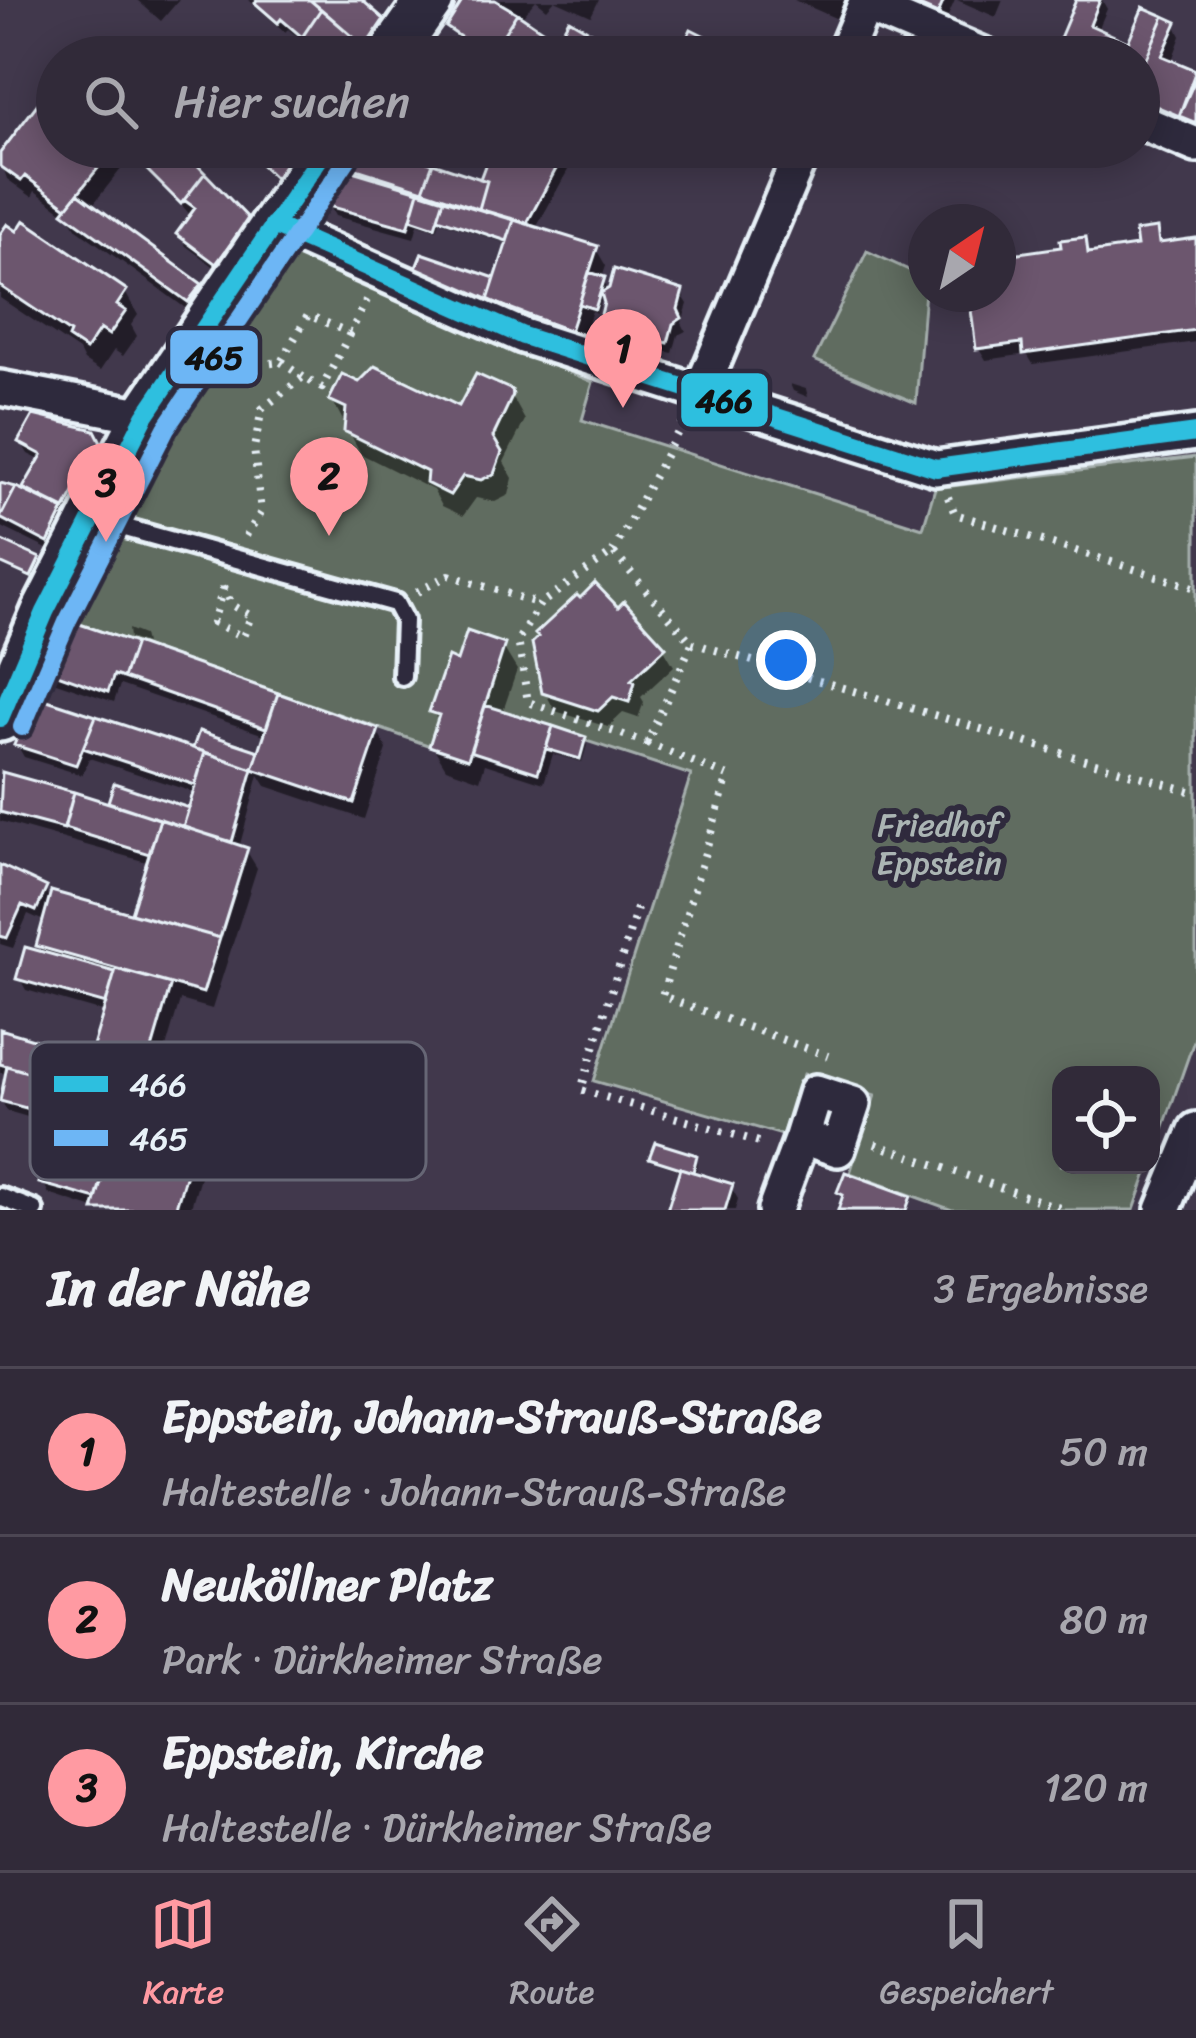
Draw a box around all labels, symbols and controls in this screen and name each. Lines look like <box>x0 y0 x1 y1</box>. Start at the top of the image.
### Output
search box <box>36 36 1160 168</box>
text: Hier suchen <box>174 62 410 142</box>
icon: search <box>78 69 144 135</box>
north arrow <box>908 204 1016 312</box>
pin: 1 <box>584 309 662 408</box>
line badge: 465 <box>168 328 260 386</box>
text: 465 <box>184 329 244 387</box>
line badge: 466 <box>679 371 770 429</box>
text: 466 <box>695 372 753 430</box>
pin: 2 <box>290 437 368 536</box>
pin: 3 <box>67 443 145 542</box>
your location <box>756 630 816 690</box>
park label: Friedhof Eppstein <box>877 796 1005 892</box>
legend <box>30 1042 426 1180</box>
text: 466 <box>129 1056 187 1114</box>
map controls <box>1052 1066 1160 1174</box>
button: locate <box>1052 1066 1160 1174</box>
text: 465 <box>129 1110 189 1168</box>
text: In der Nähe <box>48 1243 310 1333</box>
text: 3 Ergebnisse <box>934 1254 1148 1323</box>
text: Eppstein, Johann-Strauß-Straße <box>162 1377 822 1457</box>
text: 1 <box>79 1417 95 1486</box>
text: 50 m <box>1059 1417 1148 1486</box>
text: Haltestelle · Johann-Strauß-Straße <box>162 1457 786 1526</box>
text: Neuköllner Platz <box>162 1545 493 1625</box>
text: 2 <box>76 1585 98 1654</box>
text: 80 m <box>1060 1585 1148 1654</box>
text: Park · Dürkheimer Straße <box>162 1625 602 1694</box>
text: Eppstein, Kirche <box>162 1713 484 1793</box>
text: 3 <box>76 1753 98 1822</box>
text: 120 m <box>1044 1753 1148 1822</box>
text: Haltestelle · Dürkheimer Straße <box>162 1793 712 1862</box>
tab: Karte <box>143 1891 224 2021</box>
tab: Route <box>509 1891 594 2021</box>
tab: Gespeichert <box>880 1891 1053 2021</box>

